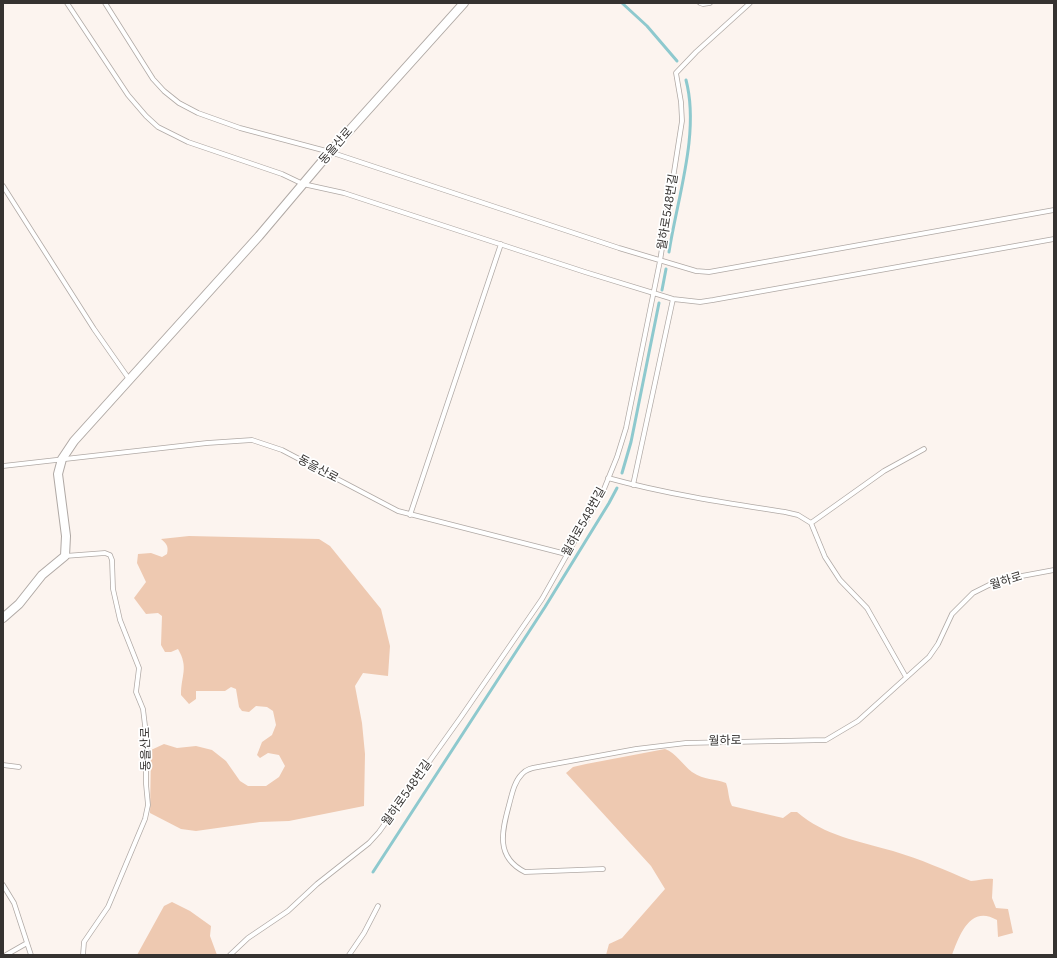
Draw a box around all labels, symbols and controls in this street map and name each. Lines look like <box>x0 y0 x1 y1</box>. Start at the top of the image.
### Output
street label: 동을산로 <box>316 125 356 167</box>
street label: 월하로548번길 <box>655 173 681 251</box>
street label: 동을산로 <box>295 452 341 486</box>
street label: 월하로548번길 <box>559 485 609 559</box>
street label: 월하로 <box>988 569 1024 593</box>
street label: 동을산로 <box>138 727 154 771</box>
street label: 월하로 <box>708 734 742 748</box>
street label: 월하로548번길 <box>379 757 435 829</box>

